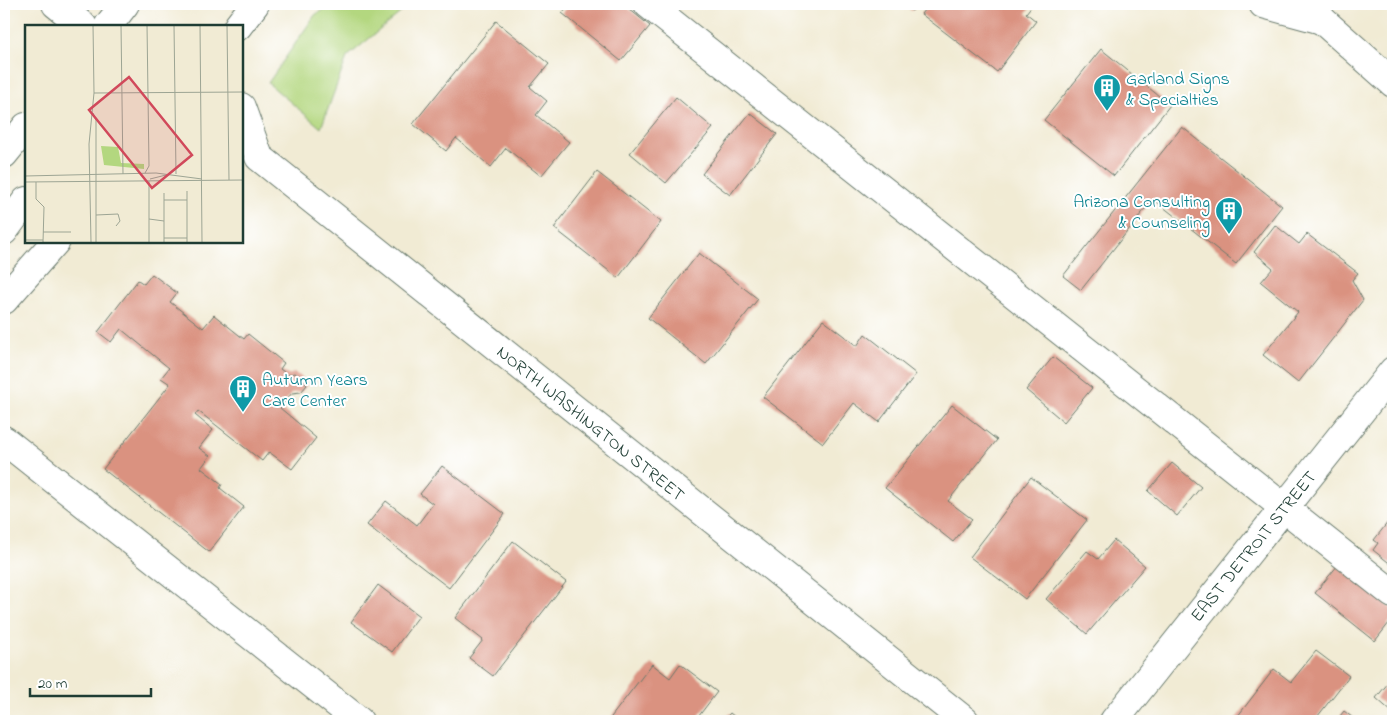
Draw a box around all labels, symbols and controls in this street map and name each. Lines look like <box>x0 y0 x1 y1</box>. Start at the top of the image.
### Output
inset map <box>25 25 242 242</box>
place label: Garland Signs & Specialties <box>1126 67 1230 114</box>
building icon: Garland Signs & Specialties <box>1092 73 1122 112</box>
place label: Arizona Consulting & Counseling <box>1073 190 1210 238</box>
building icon: Arizona Consulting & Counseling <box>1214 196 1244 235</box>
street label: NORTH WASHINGTON STREET <box>490 340 689 509</box>
place label: Autumn Years Care Center <box>262 368 368 415</box>
building icon: Autumn Years Care Center <box>228 374 258 413</box>
street label: EAST DETROIT STREET <box>1185 466 1324 628</box>
scale bar <box>30 665 151 697</box>
text: 20 m <box>38 673 68 695</box>

